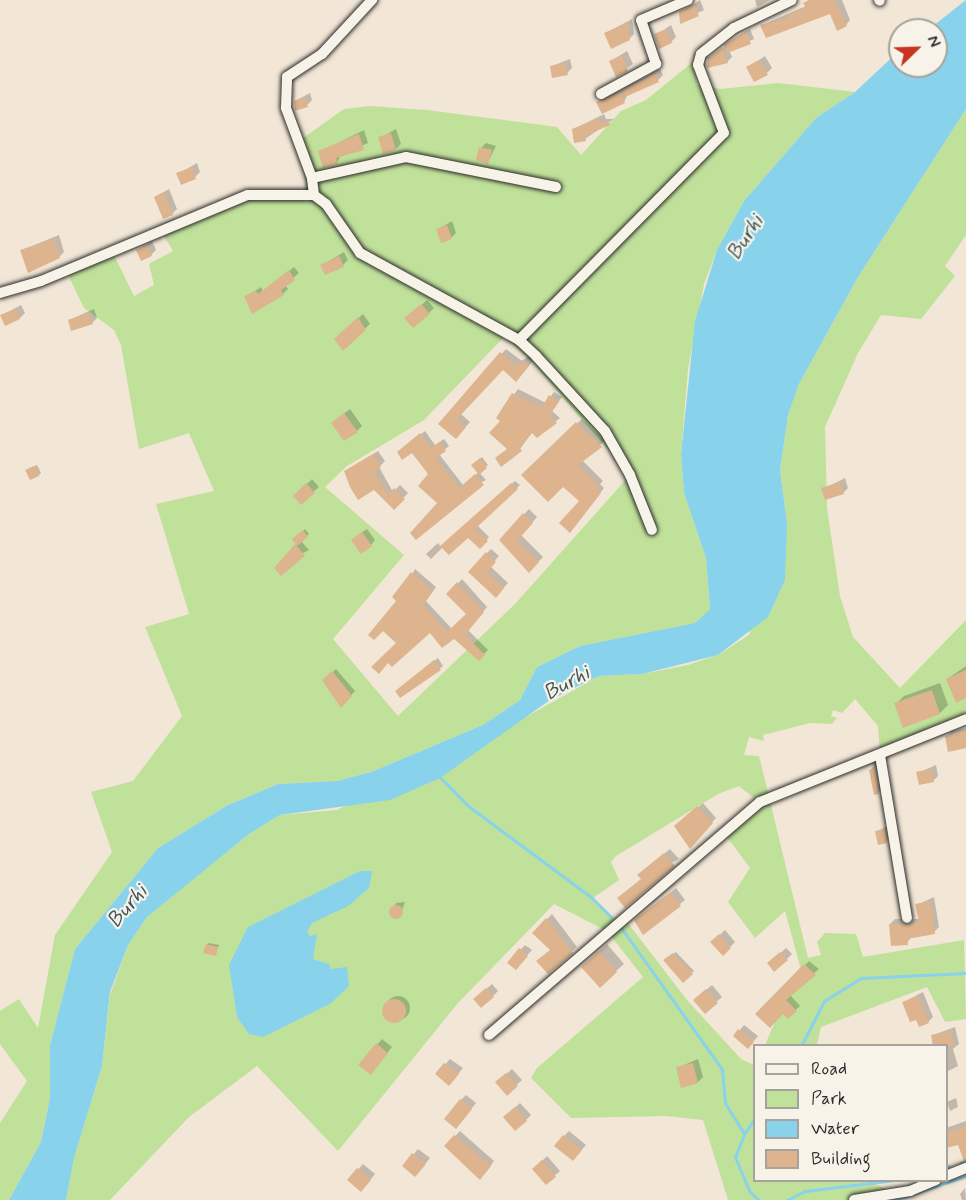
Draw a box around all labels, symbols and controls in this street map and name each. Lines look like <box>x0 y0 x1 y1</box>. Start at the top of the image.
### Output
north arrow <box>888 18 948 78</box>
text: N <box>921 33 945 51</box>
water label: Burhi <box>722 210 770 266</box>
water label: Burhi <box>539 661 595 707</box>
water label: Burhi <box>102 880 154 934</box>
legend <box>753 1044 948 1182</box>
text: Road <box>811 1057 847 1081</box>
text: Park <box>811 1087 847 1111</box>
text: Water <box>811 1117 859 1141</box>
text: Building <box>811 1147 871 1171</box>

